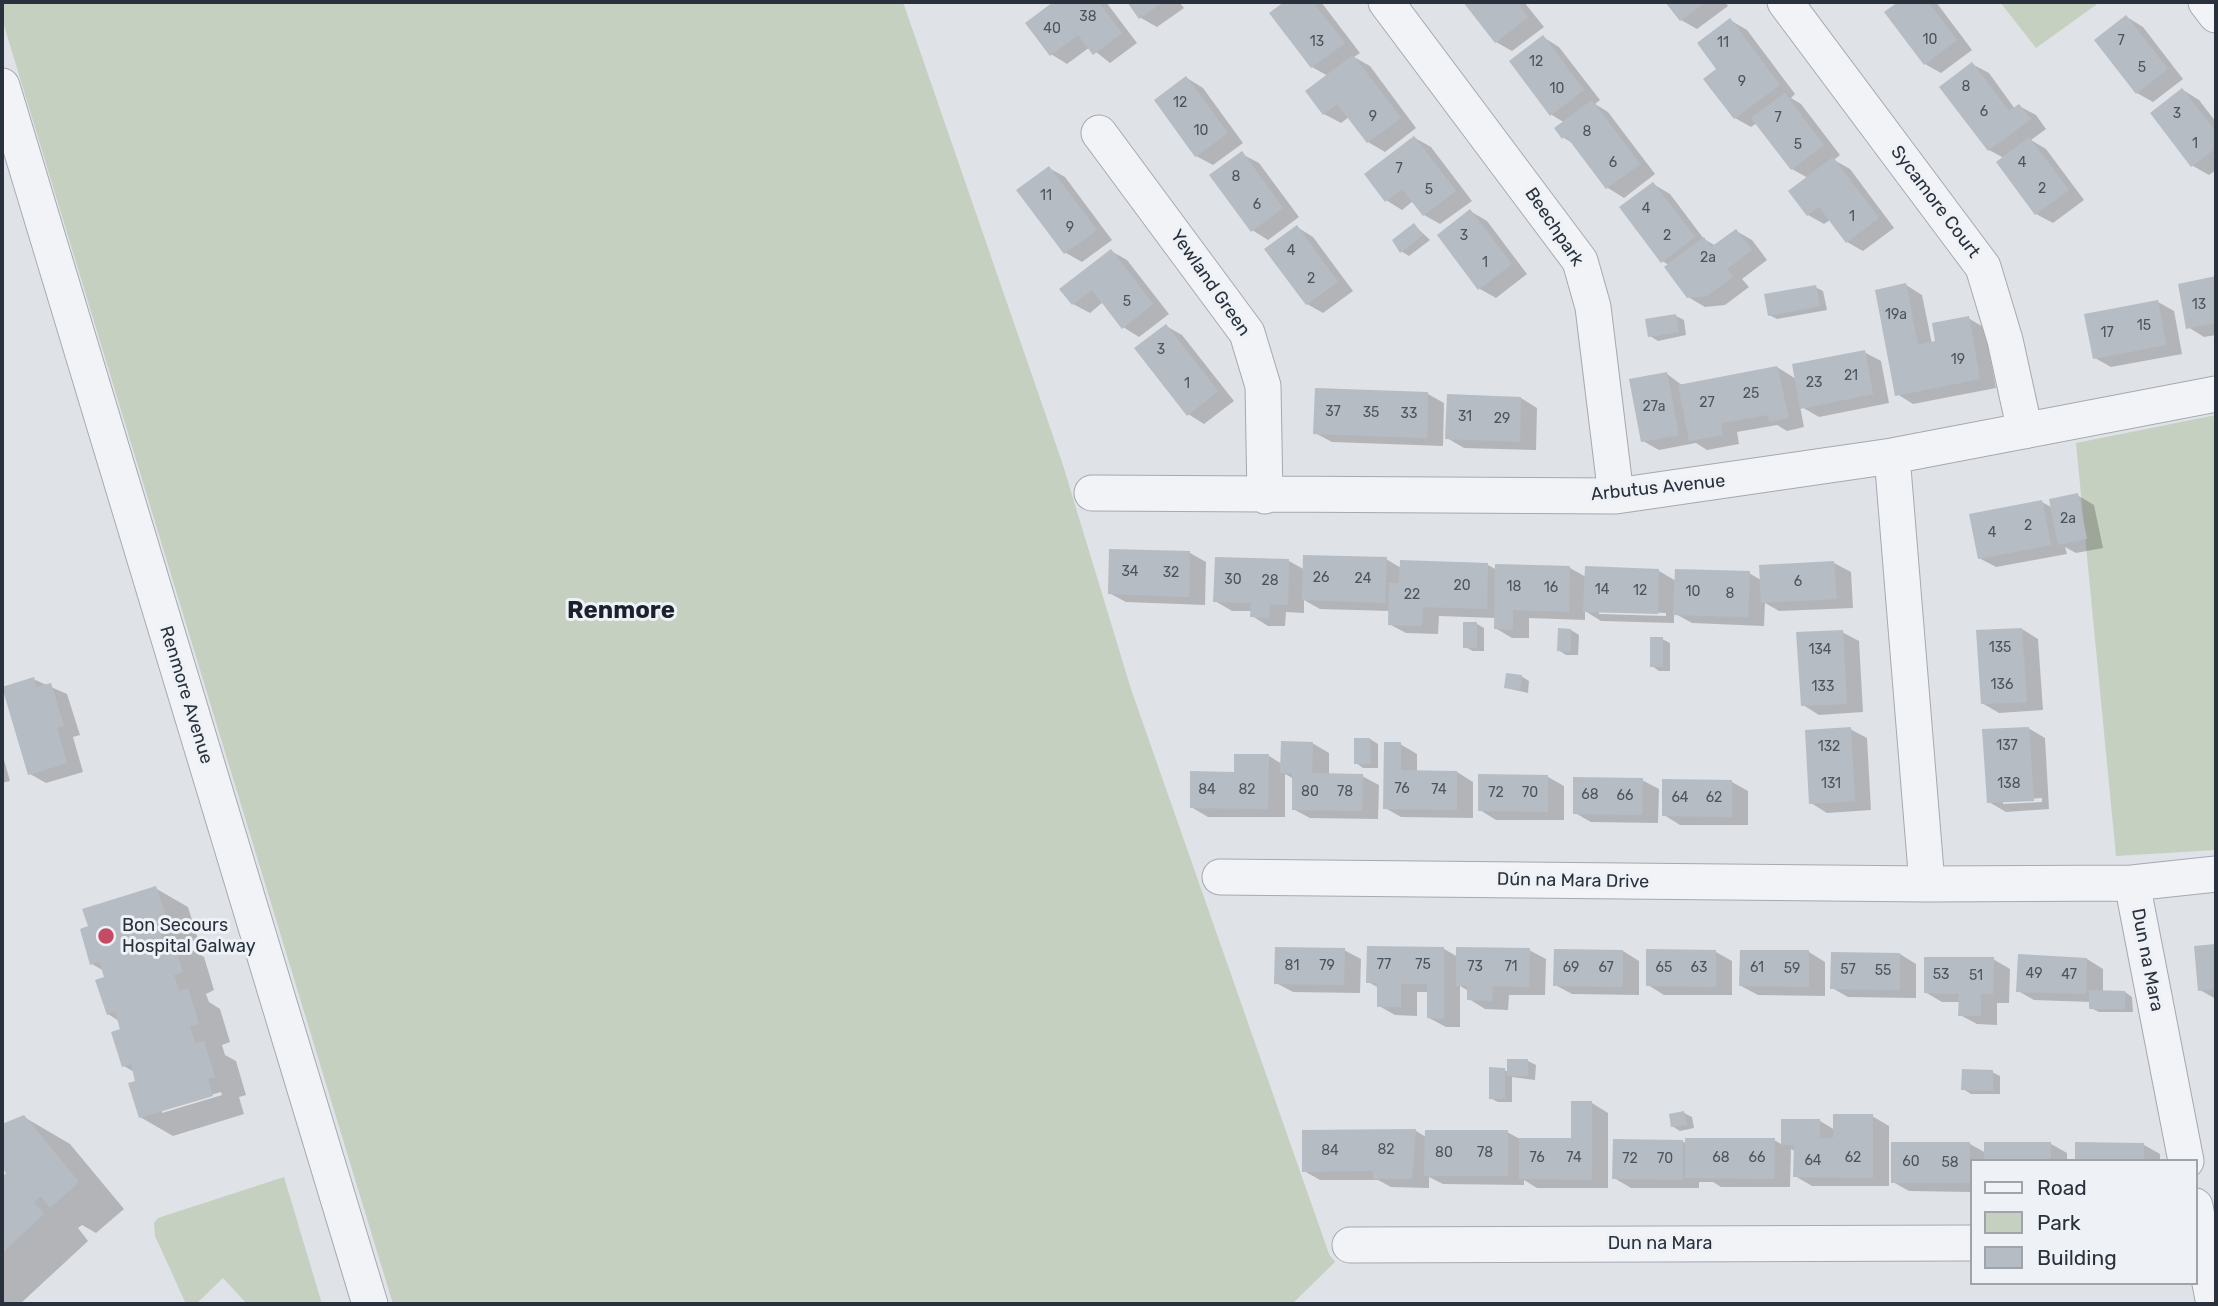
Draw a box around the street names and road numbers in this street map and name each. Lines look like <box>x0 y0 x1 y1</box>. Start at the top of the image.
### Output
street label: Sycamore Court <box>1886 142 1984 262</box>
street label: Beechpark <box>1520 184 1588 270</box>
street label: Yewland Green <box>1165 226 1255 340</box>
street label: Arbutus Avenue <box>1590 470 1726 506</box>
street label: Renmore Avenue <box>155 623 217 767</box>
street label: Dún na Mara Drive <box>1497 869 1649 893</box>
street label: Dun na Mara <box>2126 907 2168 1013</box>
street label: Dun na Mara <box>1608 1233 1712 1255</box>

